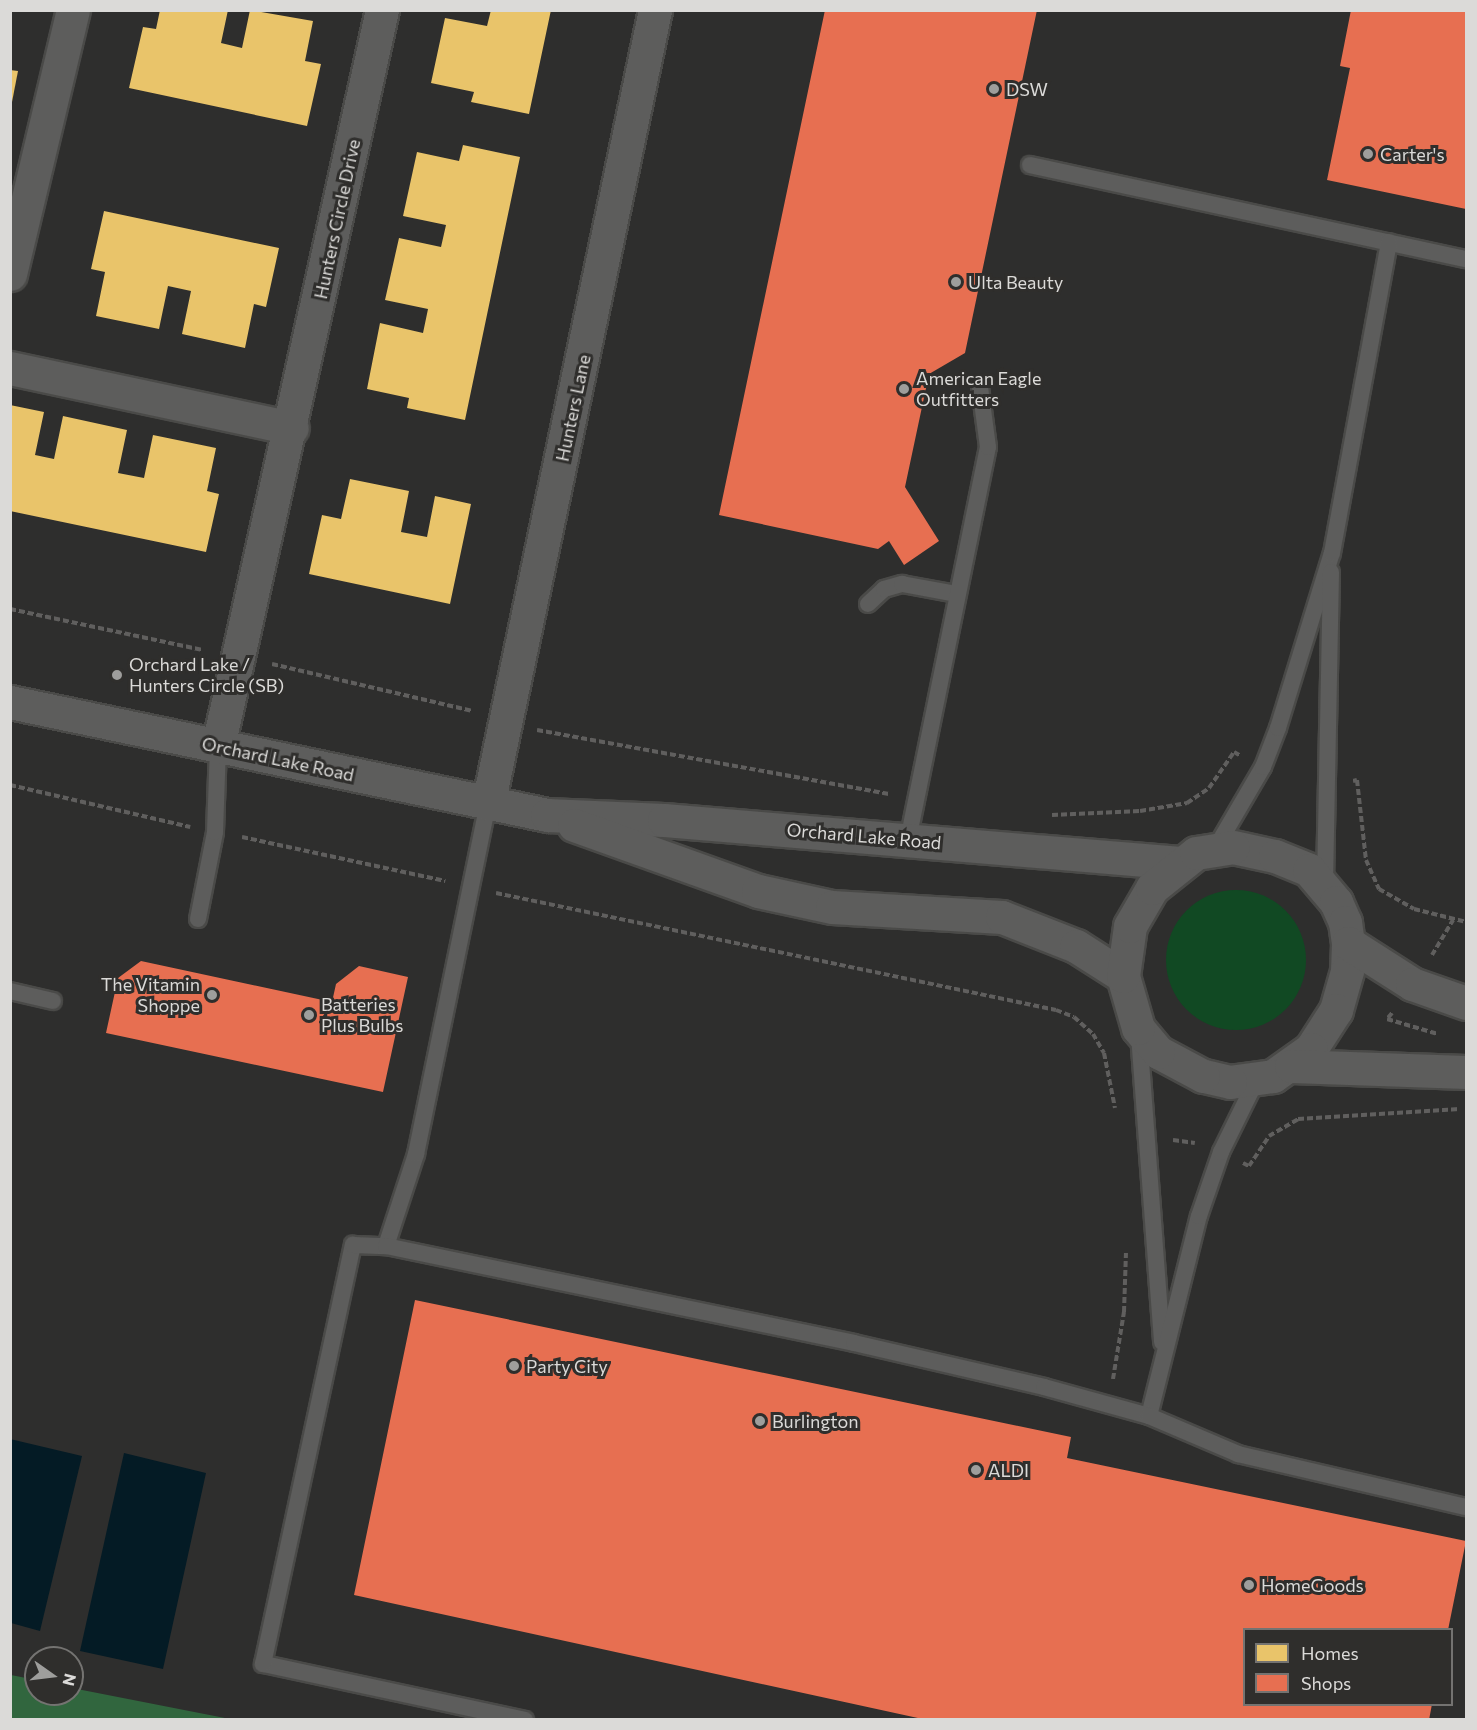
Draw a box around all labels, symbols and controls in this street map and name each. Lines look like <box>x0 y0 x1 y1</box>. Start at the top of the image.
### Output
place label: DSW <box>1006 78 1048 100</box>
marker: DSW <box>987 82 1001 96</box>
street label: Hunters Circle Drive <box>310 137 364 301</box>
place label: Carter's <box>1380 143 1445 165</box>
marker: Carter's <box>1361 147 1375 161</box>
place label: Ulta Beauty <box>968 271 1063 293</box>
marker: Ulta Beauty <box>949 275 963 289</box>
street label: Hunters Lane <box>551 353 595 463</box>
place label: American Eagle Outfitters <box>916 368 1041 410</box>
marker: American Eagle Outfitters <box>897 382 911 396</box>
place label: Orchard Lake / Hunters Circle (SB) <box>129 654 284 696</box>
marker: Orchard Lake / Hunters Circle (SB) <box>110 668 124 682</box>
street label: Orchard Lake Road <box>200 732 356 786</box>
street label: Orchard Lake Road <box>786 818 942 854</box>
place label: The Vitamin Shoppe <box>101 974 200 1016</box>
marker: The Vitamin Shoppe <box>205 988 219 1002</box>
place label: Batteries Plus Bulbs <box>321 994 403 1036</box>
marker: Batteries Plus Bulbs <box>302 1008 316 1022</box>
place label: Party City <box>526 1355 608 1377</box>
marker: Party City <box>507 1359 521 1373</box>
place label: Burlington <box>772 1410 858 1432</box>
marker: Burlington <box>753 1414 767 1428</box>
place label: ALDI <box>988 1459 1029 1481</box>
marker: ALDI <box>969 1463 983 1477</box>
place label: HomeGoods <box>1261 1574 1364 1596</box>
marker: HomeGoods <box>1242 1578 1256 1592</box>
legend <box>1243 1628 1453 1706</box>
text: Homes <box>1301 1642 1359 1664</box>
north arrow <box>24 1646 84 1706</box>
text: N <box>59 1672 81 1688</box>
text: Shops <box>1301 1672 1351 1694</box>

